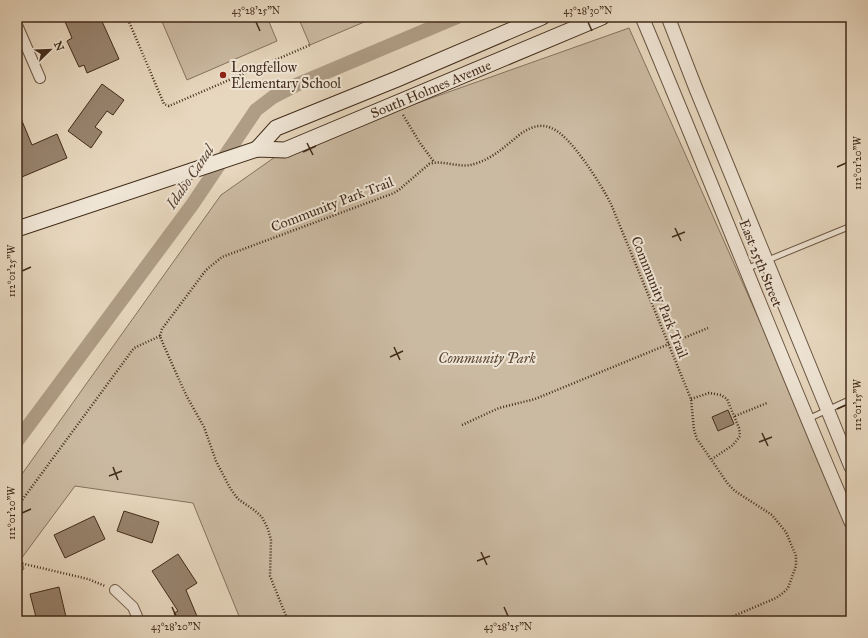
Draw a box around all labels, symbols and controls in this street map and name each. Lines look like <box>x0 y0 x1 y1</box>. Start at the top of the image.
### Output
text: 43°28'25"N <box>232 5 281 17</box>
text: 43°28'30"N <box>564 5 613 17</box>
north arrow <box>30 30 70 70</box>
text: N <box>51 39 67 54</box>
street label: South Holmes Avenue <box>368 56 494 122</box>
place label: Longfellow Elementary School <box>231 59 341 92</box>
marker: Longfellow Elementary School <box>218 70 228 80</box>
text: 112°01'20"W <box>852 136 864 190</box>
water label: Idaho Canal <box>162 140 219 213</box>
street label: Community Park Trail <box>269 173 396 236</box>
street label: East 25th Street <box>735 217 786 309</box>
street label: Community Park Trail <box>627 234 692 361</box>
text: 112°01'25"W <box>6 244 18 297</box>
park label: Community Park <box>438 350 536 367</box>
text: 112°01'15"W <box>852 379 864 431</box>
text: 112°01'20"W <box>6 486 18 540</box>
text: 43°28'20"N <box>151 621 201 633</box>
text: 43°28'25"N <box>484 621 533 633</box>

